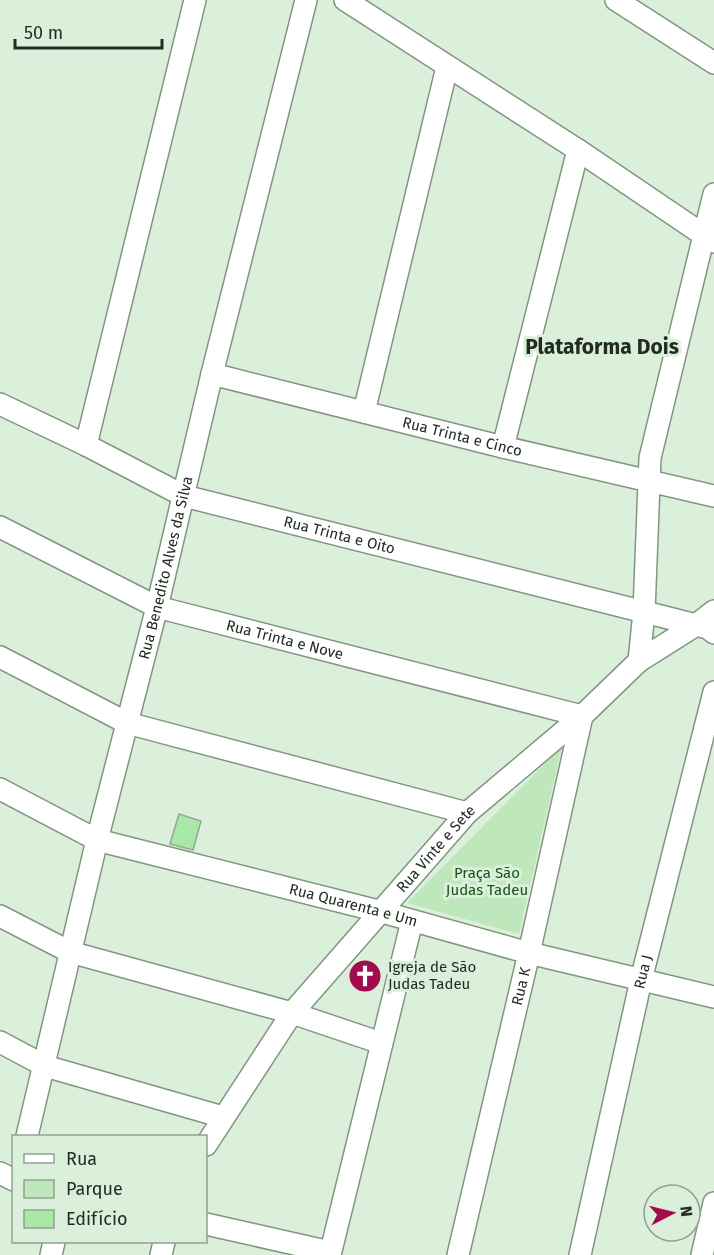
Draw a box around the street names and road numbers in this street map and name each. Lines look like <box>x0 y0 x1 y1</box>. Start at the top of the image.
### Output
street label: Rua Trinta e Cinco <box>400 413 524 460</box>
street label: Rua Benedito Alves da Silva <box>135 474 197 661</box>
street label: Rua Trinta e Oito <box>282 512 397 558</box>
street label: Rua Trinta e Nove <box>224 616 345 663</box>
street label: Rua Vinte e Sete <box>393 801 479 896</box>
street label: Rua Quarenta e Um <box>287 880 420 930</box>
street label: Rua J <box>630 953 656 991</box>
street label: Rua K <box>508 965 534 1007</box>

